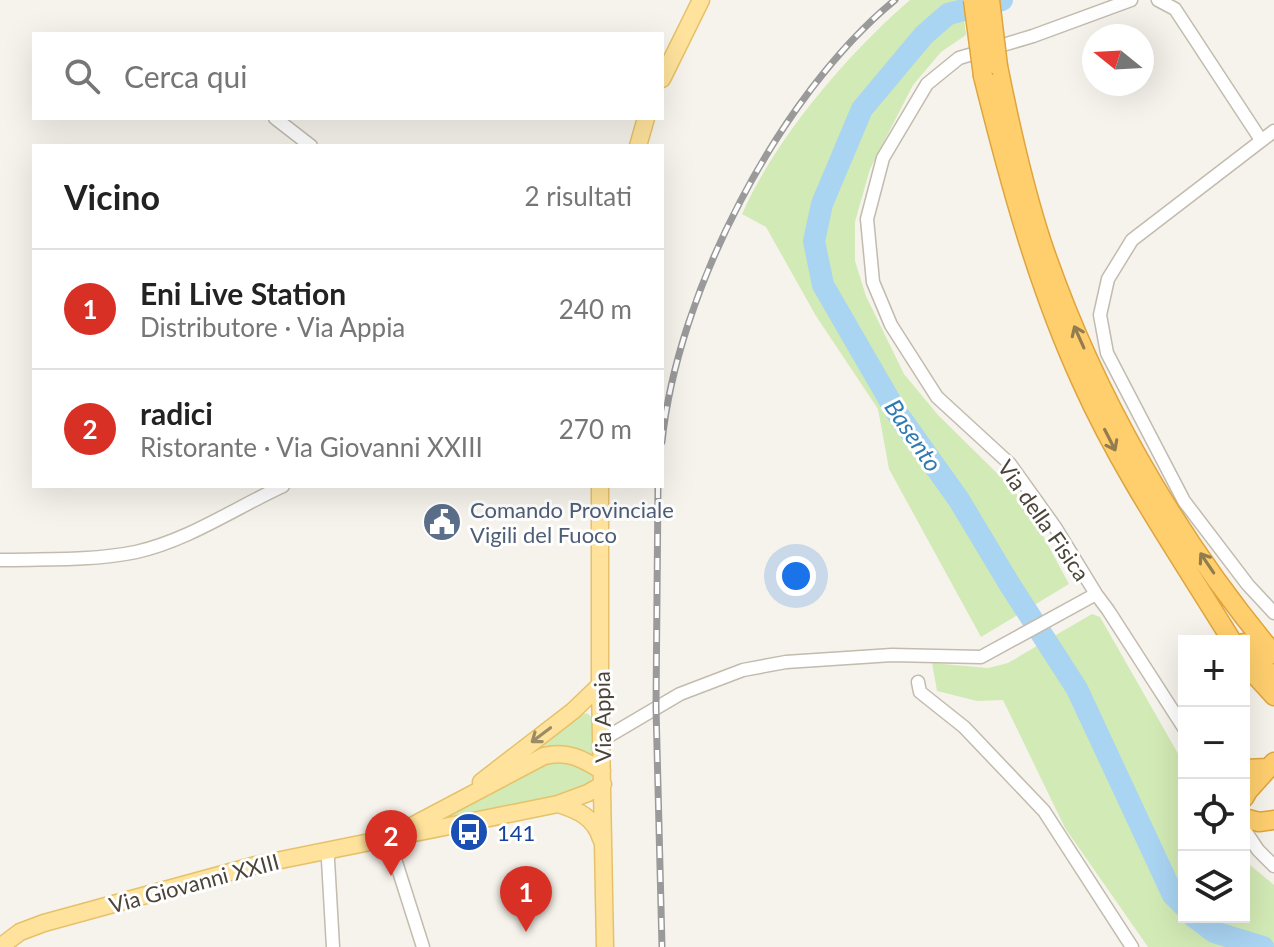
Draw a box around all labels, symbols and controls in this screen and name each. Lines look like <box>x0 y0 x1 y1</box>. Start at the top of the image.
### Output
north arrow <box>1082 24 1154 96</box>
search box <box>32 32 664 120</box>
icon: search <box>60 54 104 98</box>
text: Cerca qui <box>124 58 248 94</box>
text: Vicino <box>64 176 160 217</box>
text: 2 risultati <box>525 180 632 212</box>
text: Eni Live Station <box>140 275 346 311</box>
text: 1 <box>82 293 98 325</box>
text: 240 m <box>559 293 632 325</box>
text: Distributore · Via Appia <box>140 311 405 343</box>
one-way arrow <box>1071 325 1086 350</box>
water label: Basento <box>879 393 949 477</box>
text: radici <box>140 395 213 431</box>
text: 2 <box>82 413 98 445</box>
text: 270 m <box>559 413 632 445</box>
one-way arrow <box>1103 427 1118 451</box>
text: Ristorante · Via Giovanni XXIII <box>140 431 483 463</box>
street label: Via della Fisica <box>992 454 1096 586</box>
place label: Comando Provinciale Vigili del Fuoco <box>470 496 674 548</box>
public building icon: Comando Provinciale Vigili del Fuoco <box>421 501 463 543</box>
one-way arrow <box>1198 552 1214 575</box>
your location <box>776 556 816 596</box>
map controls <box>1178 635 1250 923</box>
button: + <box>1178 635 1250 707</box>
street label: Via Appia <box>588 671 616 763</box>
button: − <box>1178 707 1250 779</box>
one-way arrow <box>531 727 552 744</box>
button: locate <box>1178 779 1250 851</box>
pin: 2 <box>365 810 417 876</box>
bus stop icon: 141 <box>448 811 490 853</box>
place label: 141 <box>497 819 535 846</box>
street label: Via Giovanni XXIII <box>106 847 282 919</box>
button: layers <box>1178 851 1250 923</box>
pin: 1 <box>500 866 552 932</box>

